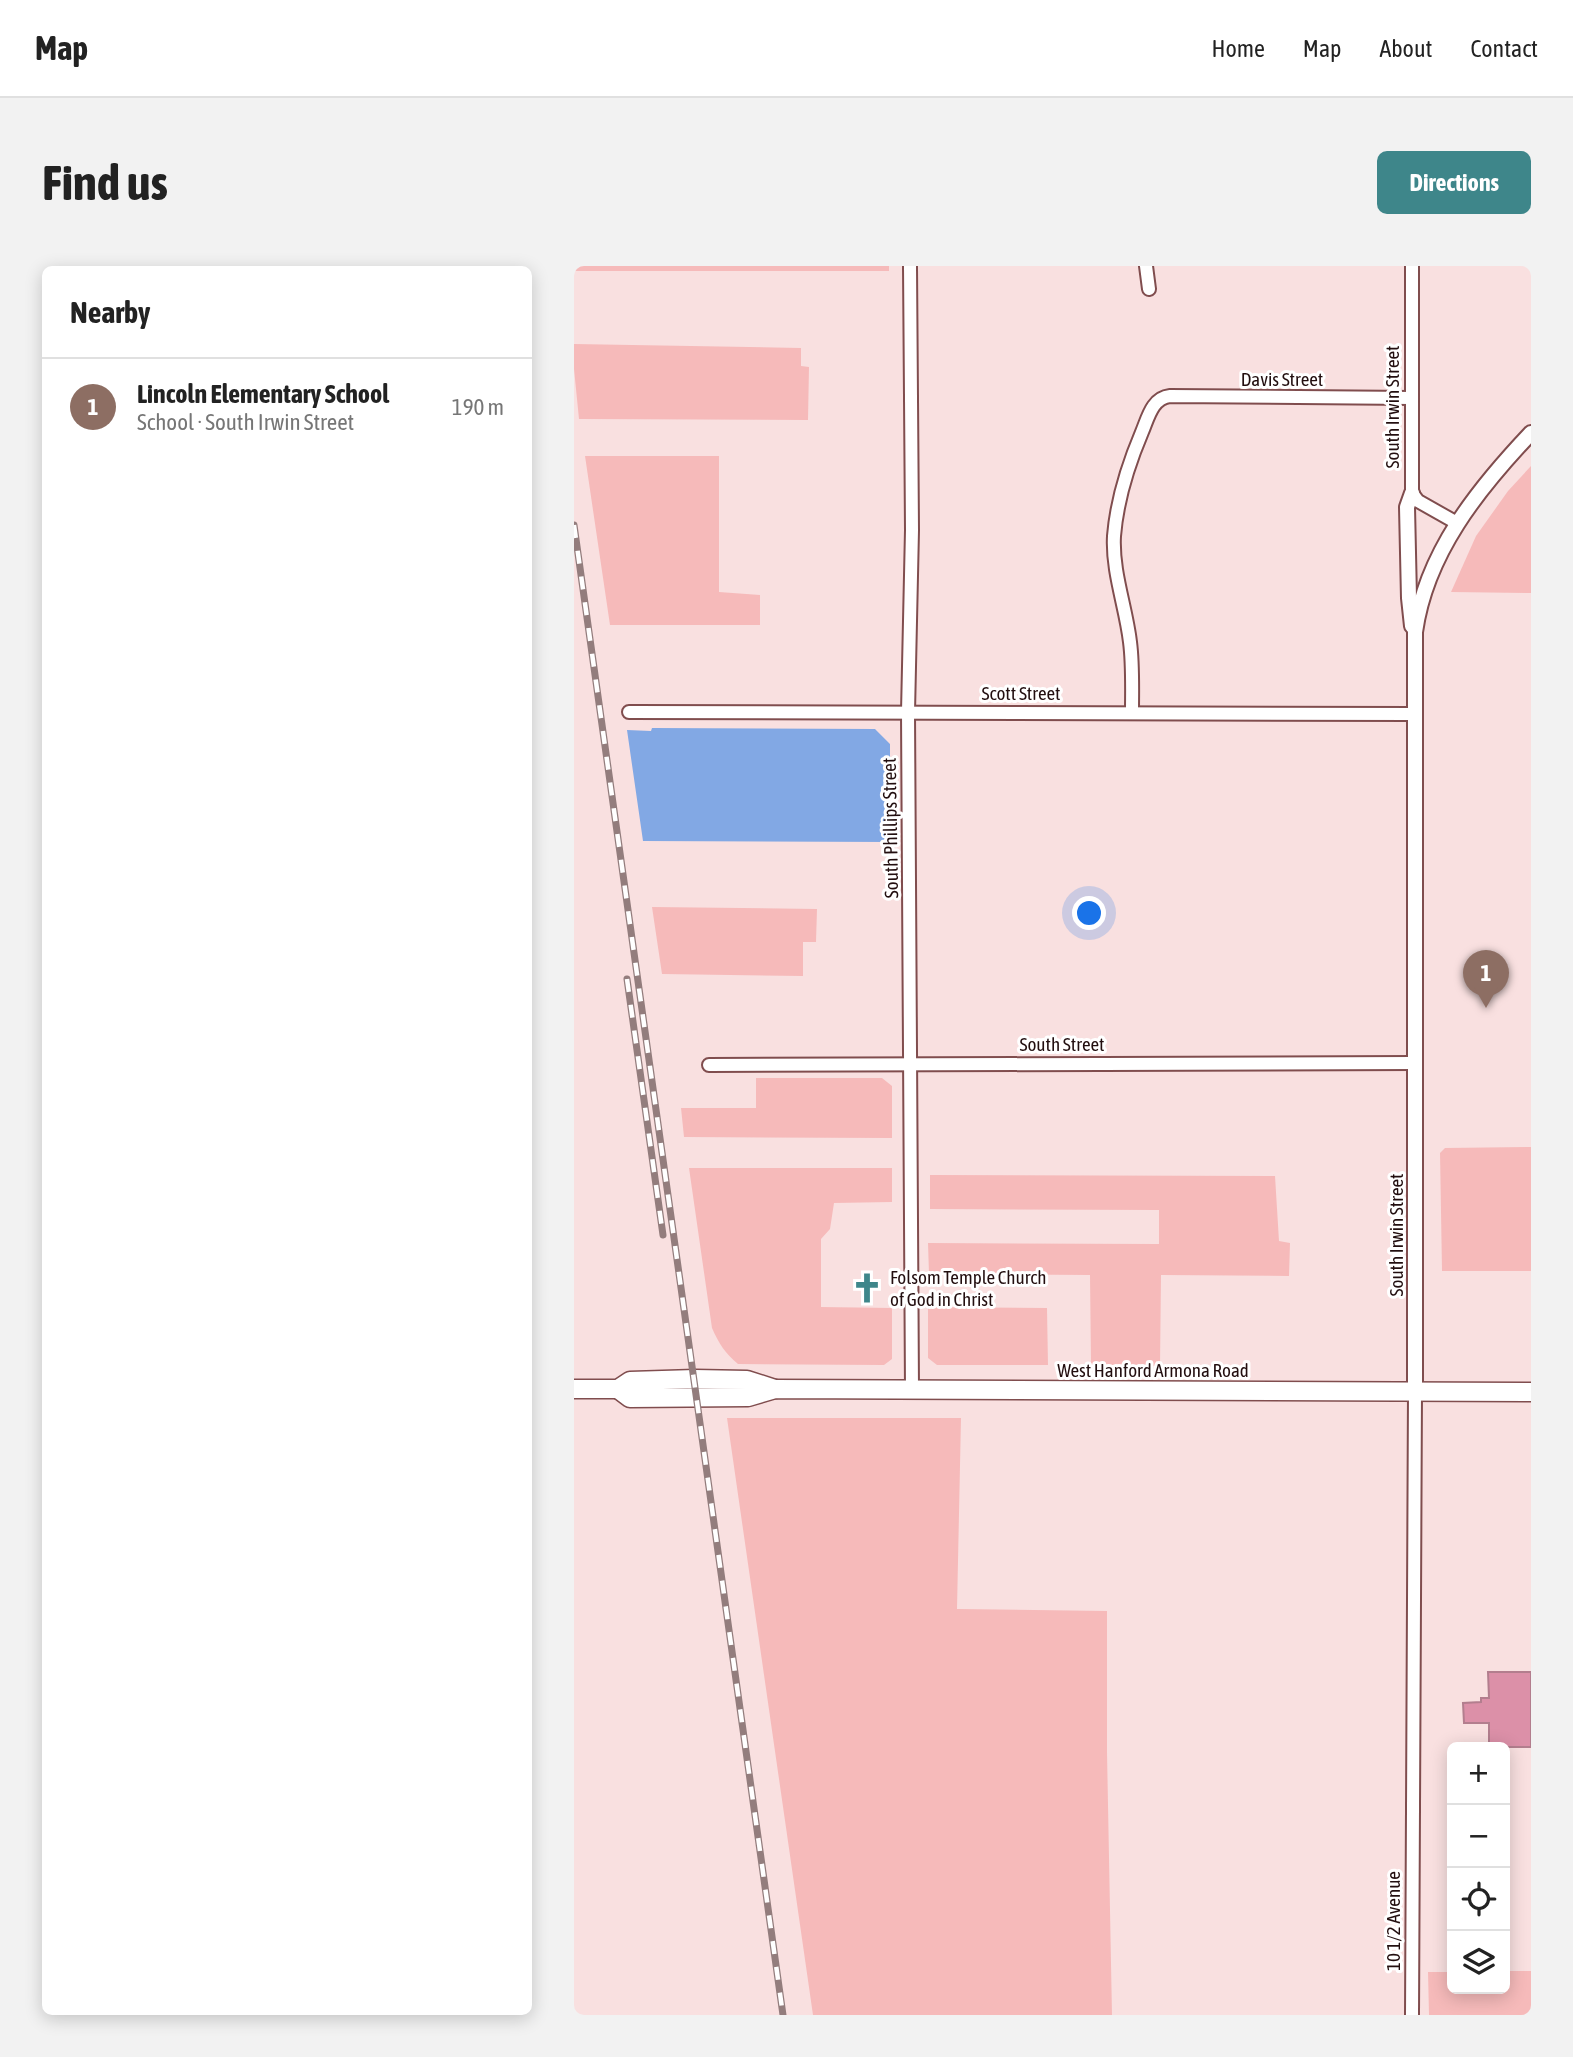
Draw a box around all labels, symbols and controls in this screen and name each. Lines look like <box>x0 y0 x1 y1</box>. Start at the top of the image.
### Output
text: Map <box>35 29 88 67</box>
text: Home <box>1211 35 1265 62</box>
text: Map <box>1303 35 1341 62</box>
text: About <box>1379 35 1432 62</box>
text: Contact <box>1470 35 1538 62</box>
button: Directions <box>1377 151 1531 214</box>
text: Find us <box>42 154 168 210</box>
text: Nearby <box>70 295 150 329</box>
street label: South Irwin Street <box>1381 345 1403 469</box>
street label: Davis Street <box>1241 368 1323 390</box>
text: Lincoln Elementary School <box>137 379 389 409</box>
text: 1 <box>88 394 98 420</box>
text: 190 m <box>452 394 504 420</box>
text: School · South Irwin Street <box>137 409 354 435</box>
street label: Scott Street <box>981 682 1061 704</box>
street label: South Phillips Street <box>878 757 902 899</box>
your location <box>1072 896 1106 930</box>
pin: 1 <box>1463 950 1509 1008</box>
street label: South Street <box>1019 1033 1105 1055</box>
street label: South Irwin Street <box>1385 1173 1407 1297</box>
place label: Folsom Temple Church of God in Christ <box>890 1266 1047 1310</box>
church icon: Folsom Temple Church of God in Christ <box>850 1271 884 1305</box>
street label: West Hanford Armona Road <box>1057 1359 1249 1381</box>
map controls <box>1447 1742 1510 1994</box>
button: + <box>1447 1742 1510 1805</box>
button: − <box>1447 1805 1510 1868</box>
button: locate <box>1447 1868 1510 1931</box>
street label: 10 1/2 Avenue <box>1382 1871 1404 1971</box>
button: layers <box>1447 1931 1510 1994</box>

